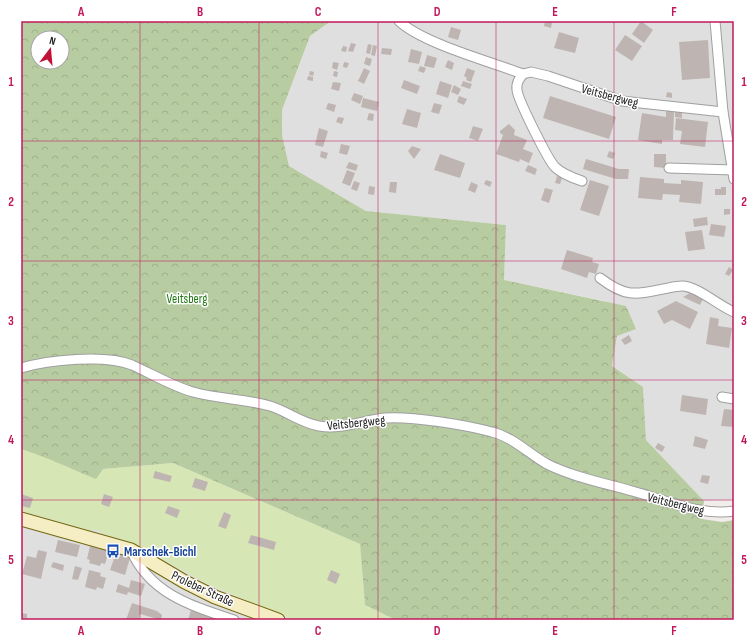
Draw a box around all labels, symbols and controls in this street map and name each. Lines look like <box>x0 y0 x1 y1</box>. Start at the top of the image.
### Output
text: A <box>77 4 85 20</box>
text: B <box>197 4 203 20</box>
text: C <box>315 4 322 20</box>
text: D <box>434 4 441 20</box>
text: E <box>552 4 558 20</box>
text: F <box>671 4 677 20</box>
north arrow <box>30 30 70 70</box>
text: N <box>48 34 57 48</box>
text: 1 <box>8 74 14 90</box>
text: 1 <box>741 74 747 90</box>
street label: Veitsbergweg <box>579 81 640 111</box>
text: 2 <box>8 194 14 210</box>
text: 2 <box>741 194 747 210</box>
park label: Veitsberg <box>167 291 207 307</box>
text: 3 <box>8 313 14 329</box>
text: 3 <box>741 313 747 329</box>
street label: Veitsbergweg <box>326 412 386 434</box>
text: 4 <box>8 432 14 448</box>
text: 4 <box>741 432 747 448</box>
street label: Veitsbergweg <box>646 489 706 519</box>
bus stop icon: Marschek-Bichl <box>105 543 121 559</box>
place label: Marschek-Bichl <box>124 544 197 560</box>
text: 5 <box>8 552 14 568</box>
text: 5 <box>741 552 747 568</box>
street label: Proleber Straße <box>169 567 236 610</box>
text: A <box>77 623 85 639</box>
text: B <box>197 623 203 639</box>
text: C <box>315 623 322 639</box>
text: D <box>434 623 441 639</box>
text: E <box>552 623 558 639</box>
text: F <box>671 623 677 639</box>

